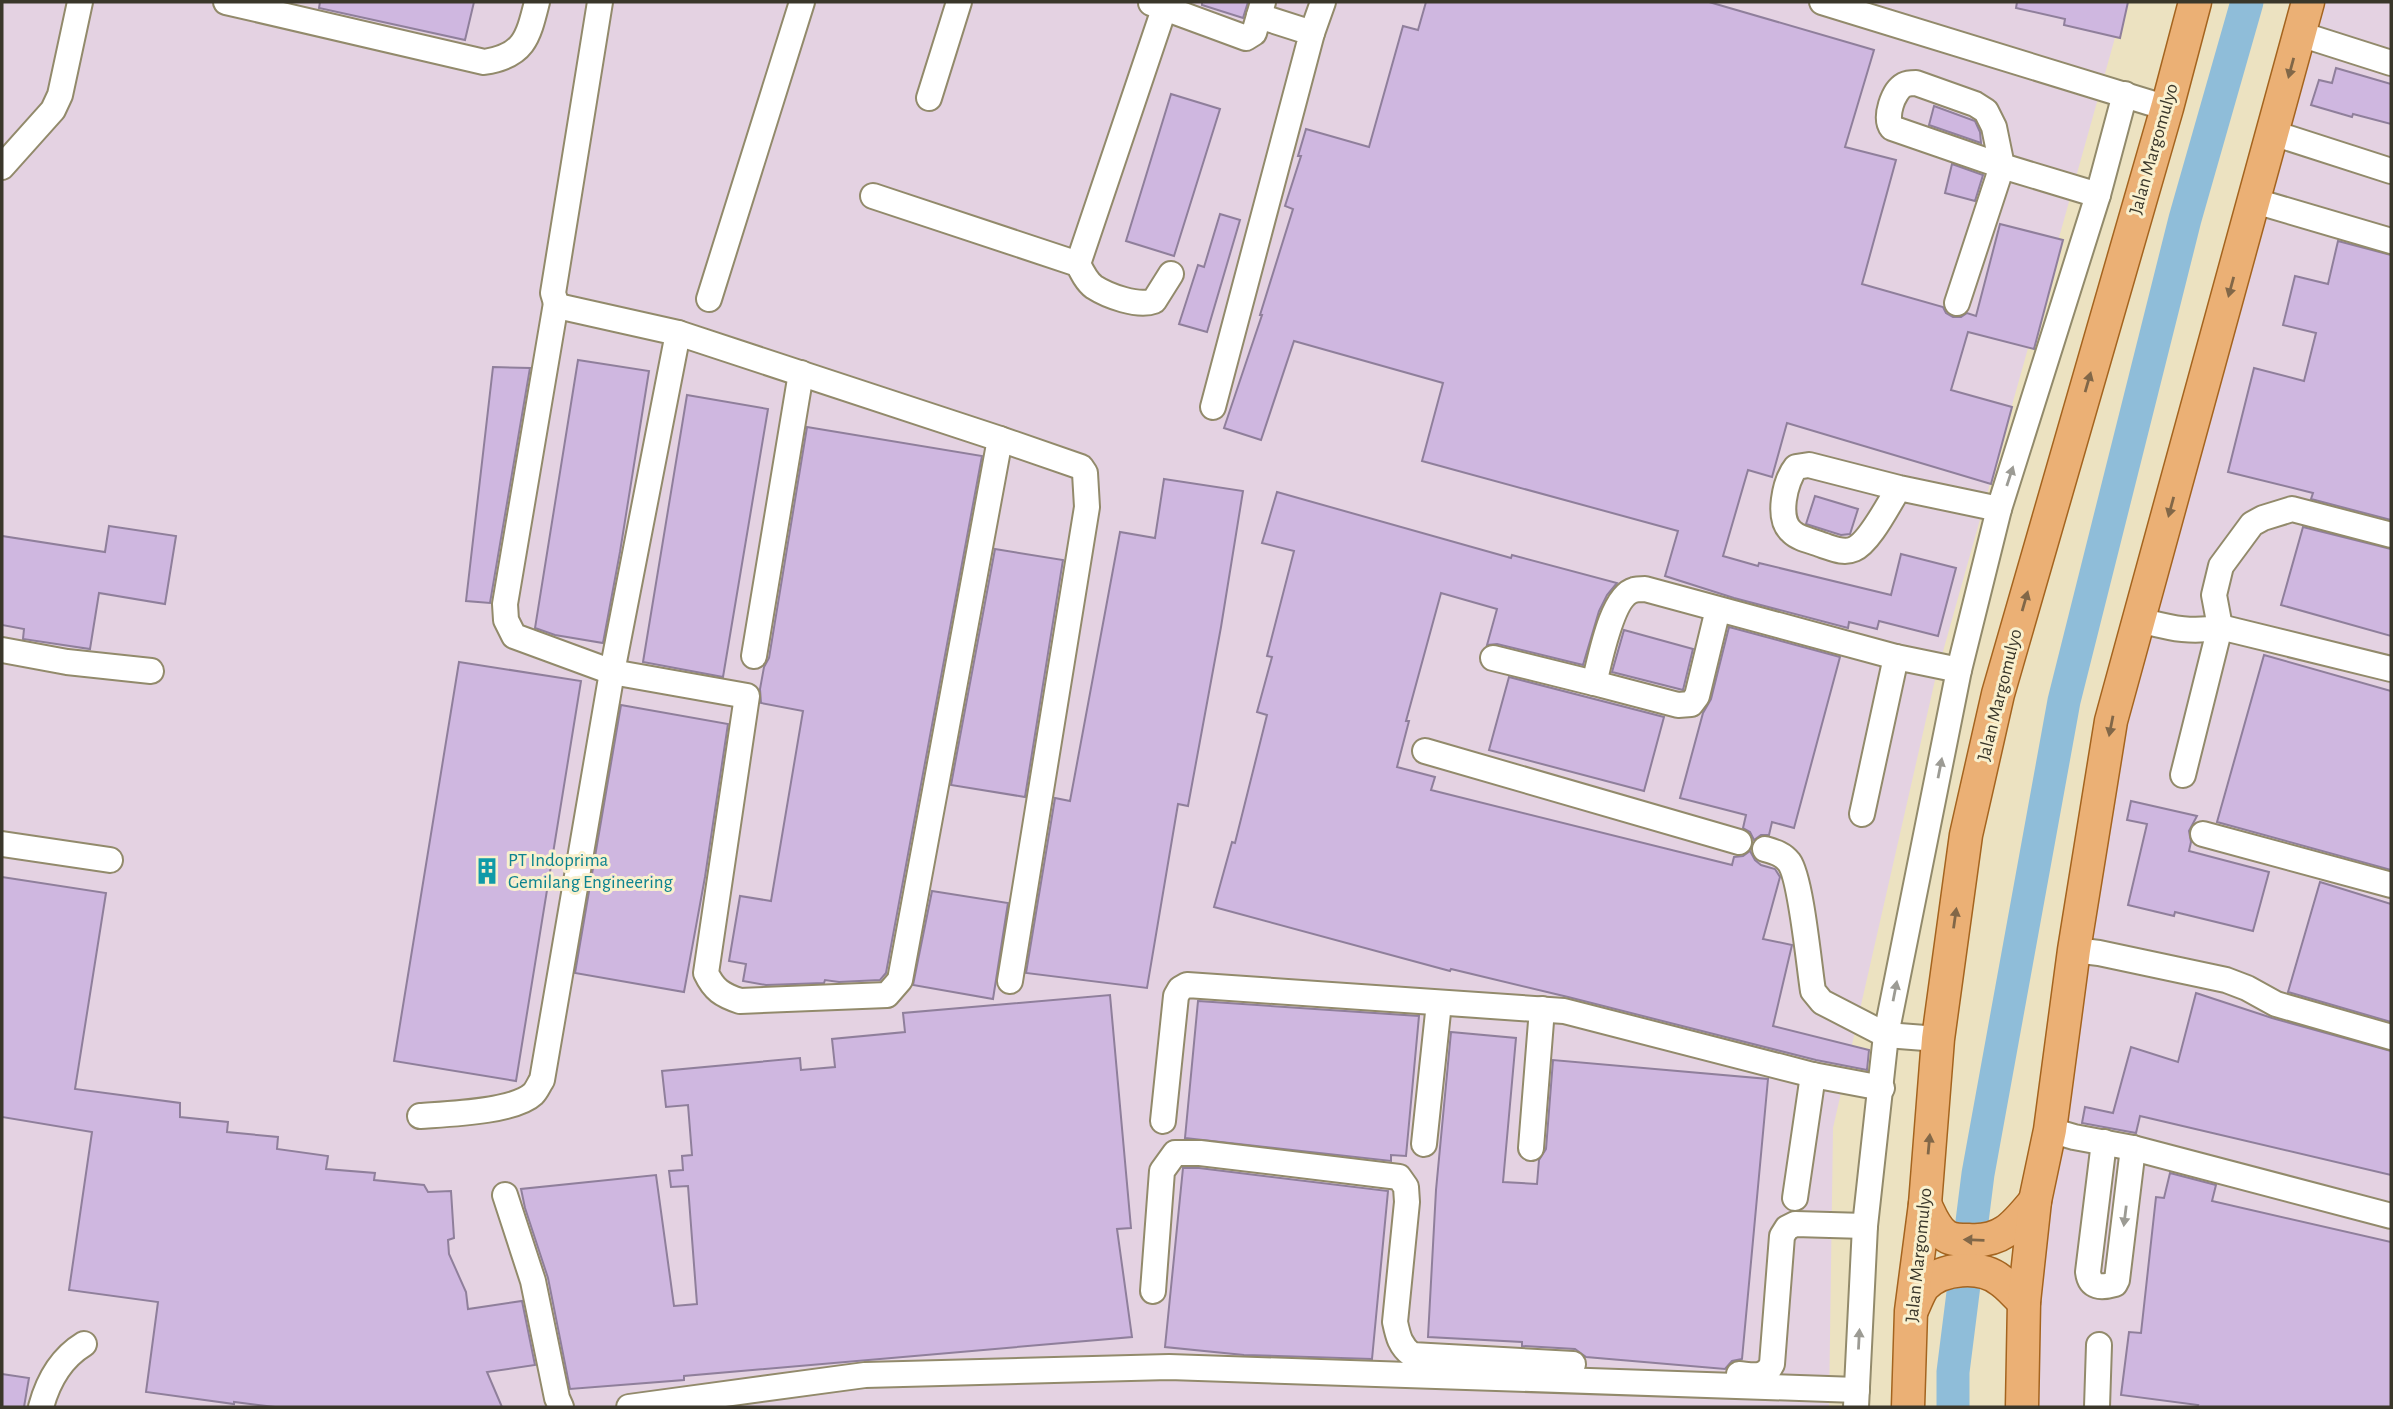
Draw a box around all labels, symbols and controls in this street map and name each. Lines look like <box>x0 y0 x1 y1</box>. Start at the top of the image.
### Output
one-way arrow <box>2285 57 2296 79</box>
street label: Jalan Margomulyo <box>2126 81 2182 217</box>
one-way arrow <box>2225 277 2236 299</box>
one-way arrow <box>2083 371 2093 392</box>
one-way arrow <box>2005 465 2015 486</box>
one-way arrow <box>2165 496 2175 517</box>
one-way arrow <box>2020 590 2030 611</box>
street label: Jalan Margomulyo <box>1974 627 2026 763</box>
one-way arrow <box>2105 715 2116 737</box>
one-way arrow <box>1934 757 1945 779</box>
place label: PT Indoprima Gemilang Engineering <box>508 851 674 892</box>
building icon: PT Indoprima Gemilang Engineering <box>472 856 502 886</box>
one-way arrow <box>1949 907 1960 929</box>
one-way arrow <box>1889 980 1900 1002</box>
one-way arrow <box>1924 1133 1935 1155</box>
street label: Jalan Margomulyo <box>1902 1187 1936 1323</box>
one-way arrow <box>2120 1205 2131 1227</box>
one-way arrow <box>1963 1235 1985 1246</box>
one-way arrow <box>1854 1328 1865 1350</box>

